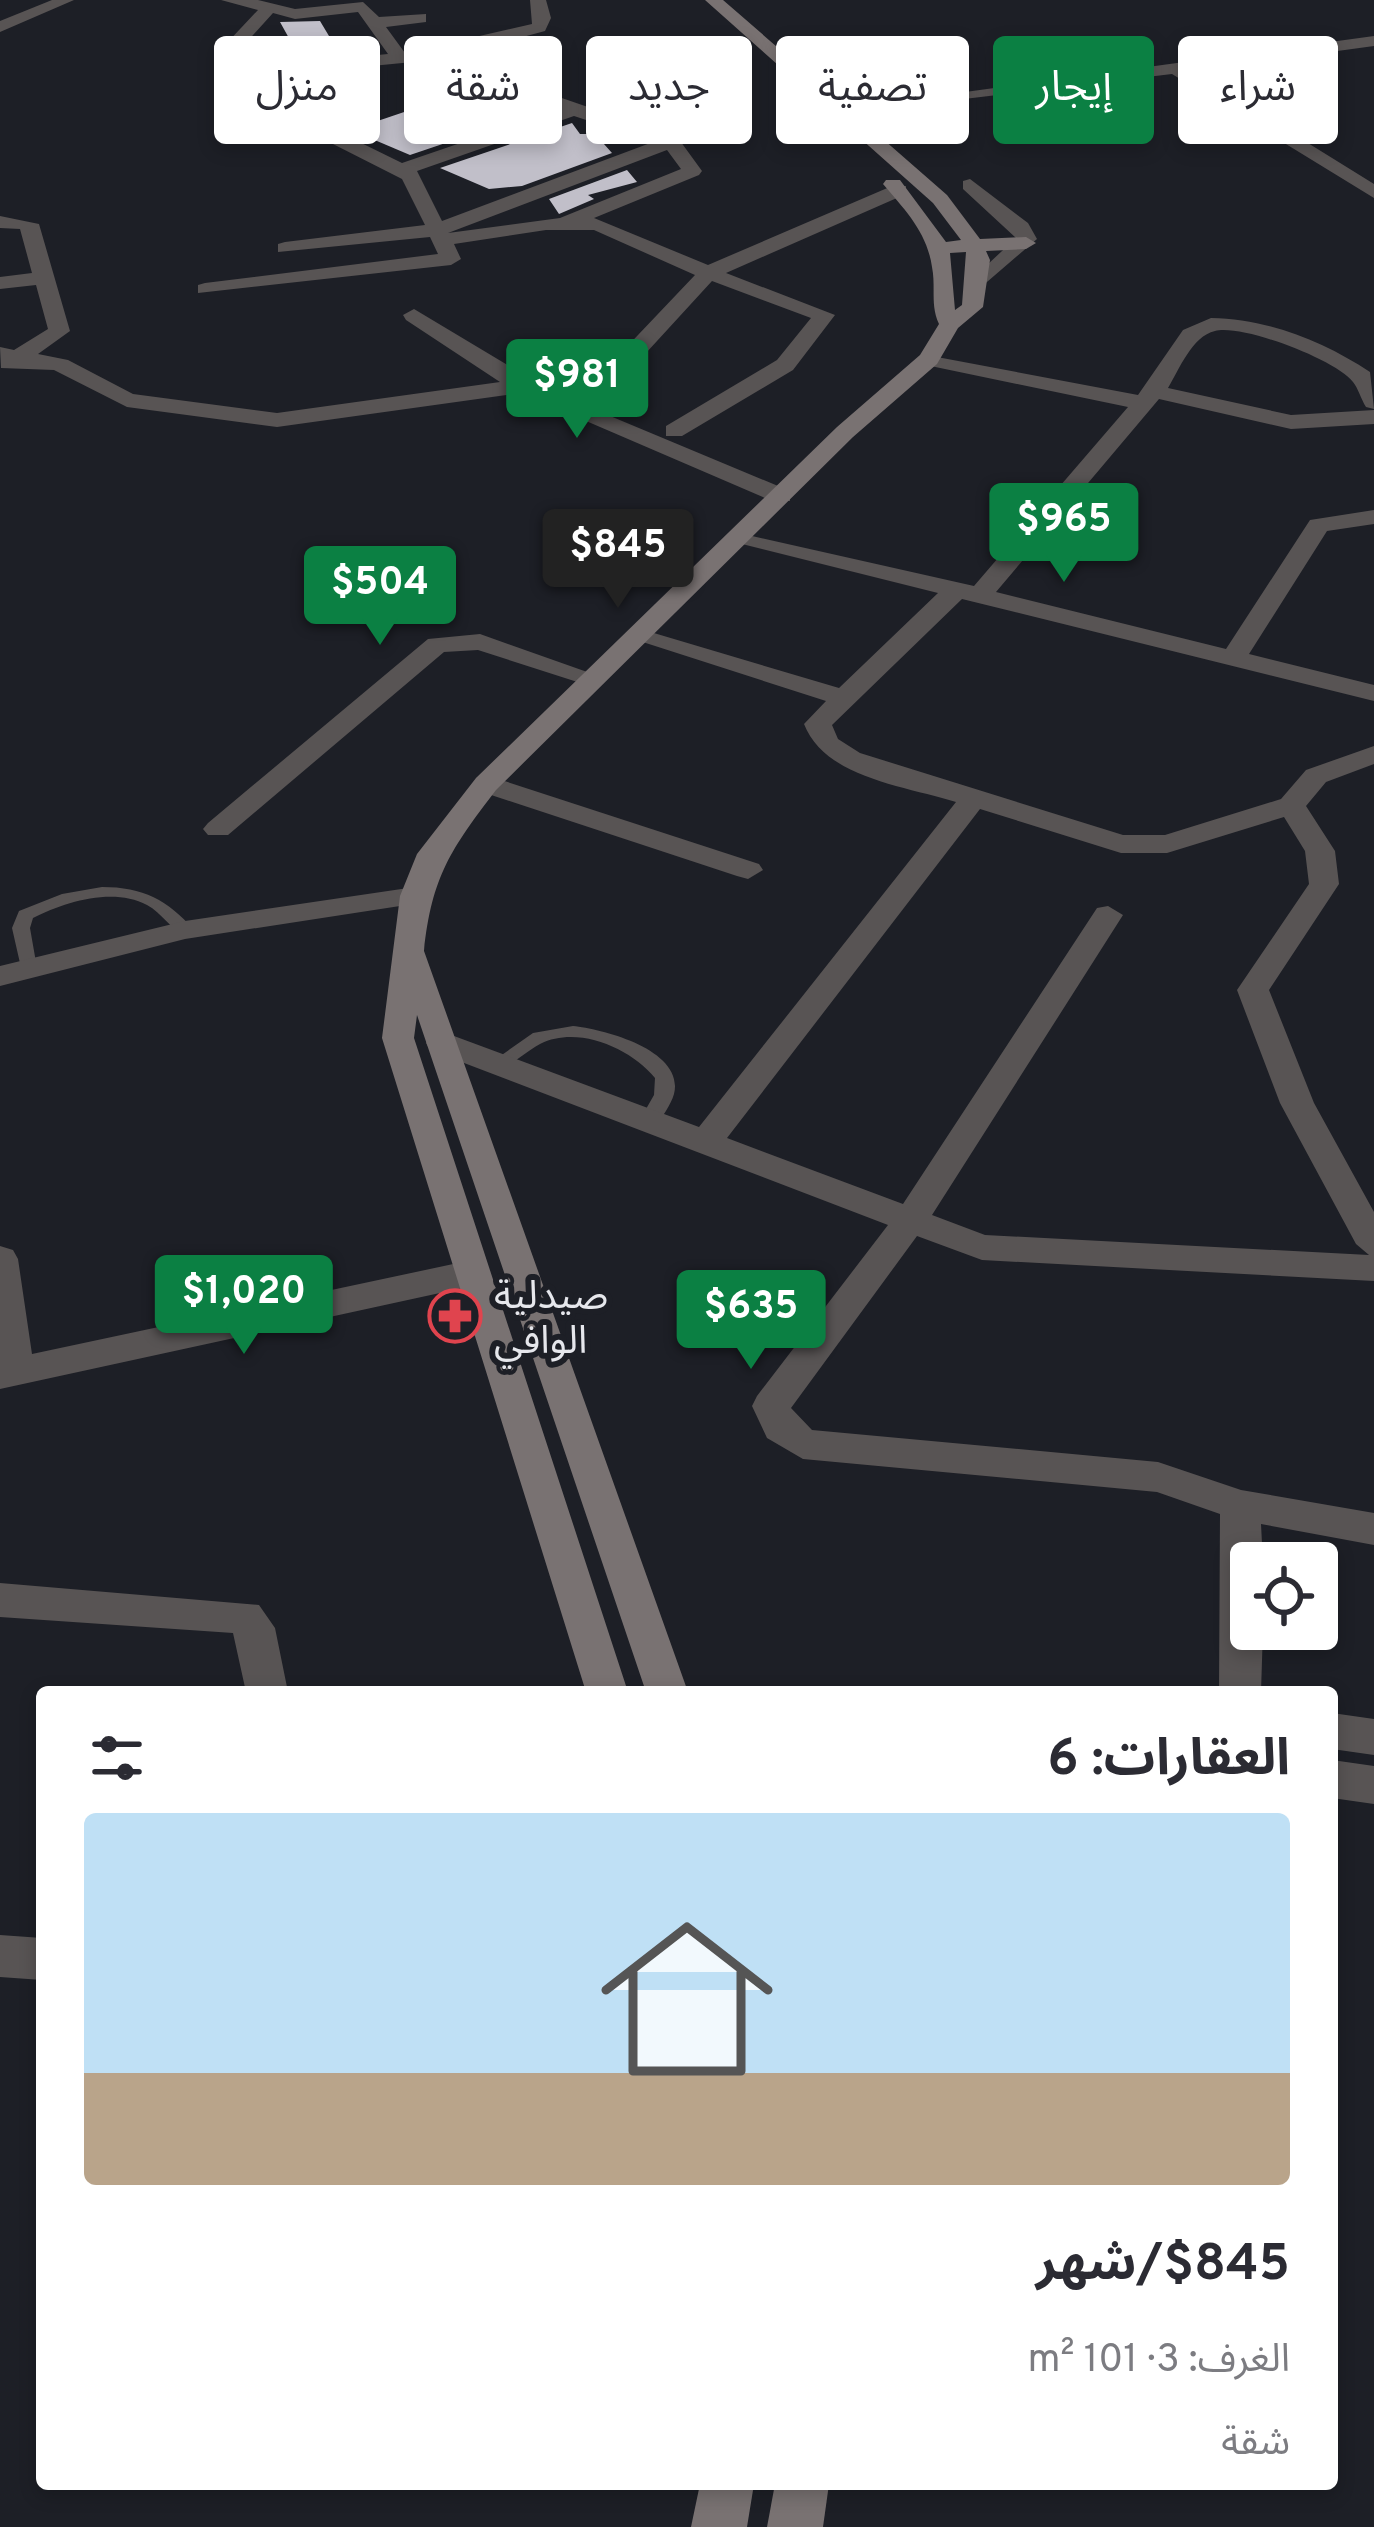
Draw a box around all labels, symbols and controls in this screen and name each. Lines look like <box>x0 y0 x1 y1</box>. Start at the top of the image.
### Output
chip: منزل <box>214 36 380 144</box>
chip: شقة <box>404 36 562 144</box>
chip: جديد <box>586 36 752 144</box>
chip: تصفية <box>776 36 969 144</box>
chip: إيجار <box>993 36 1154 144</box>
chip: شراء <box>1178 36 1338 144</box>
pin: $981 <box>506 339 648 441</box>
text: $981 <box>533 353 621 402</box>
pin: $965 <box>993 483 1135 585</box>
text: $965 <box>1016 497 1112 546</box>
pin: $845 <box>547 509 689 611</box>
text: $845 <box>570 523 666 572</box>
pin: $504 <box>309 546 451 648</box>
text: $504 <box>331 560 429 609</box>
pin: $1,020 <box>146 1255 342 1357</box>
text: $1,020 <box>182 1269 306 1318</box>
pin: $635 <box>680 1270 822 1372</box>
place label: صيدلية الوافي <box>494 1274 608 1369</box>
text: $635 <box>704 1284 798 1333</box>
pharmacy icon: صيدلية الوافي <box>427 1288 483 1344</box>
map controls <box>1230 1542 1338 1650</box>
button: locate <box>1230 1542 1338 1650</box>
icon: filters <box>84 1725 150 1791</box>
text: العقارات: 6 <box>1047 1729 1290 1794</box>
icon: home <box>579 1891 795 2107</box>
text: $845/شهر <box>1036 2234 1290 2299</box>
text: الغرف: 3 · 101 m² <box>1027 2337 1290 2386</box>
text: شقة <box>1221 2420 1290 2469</box>

